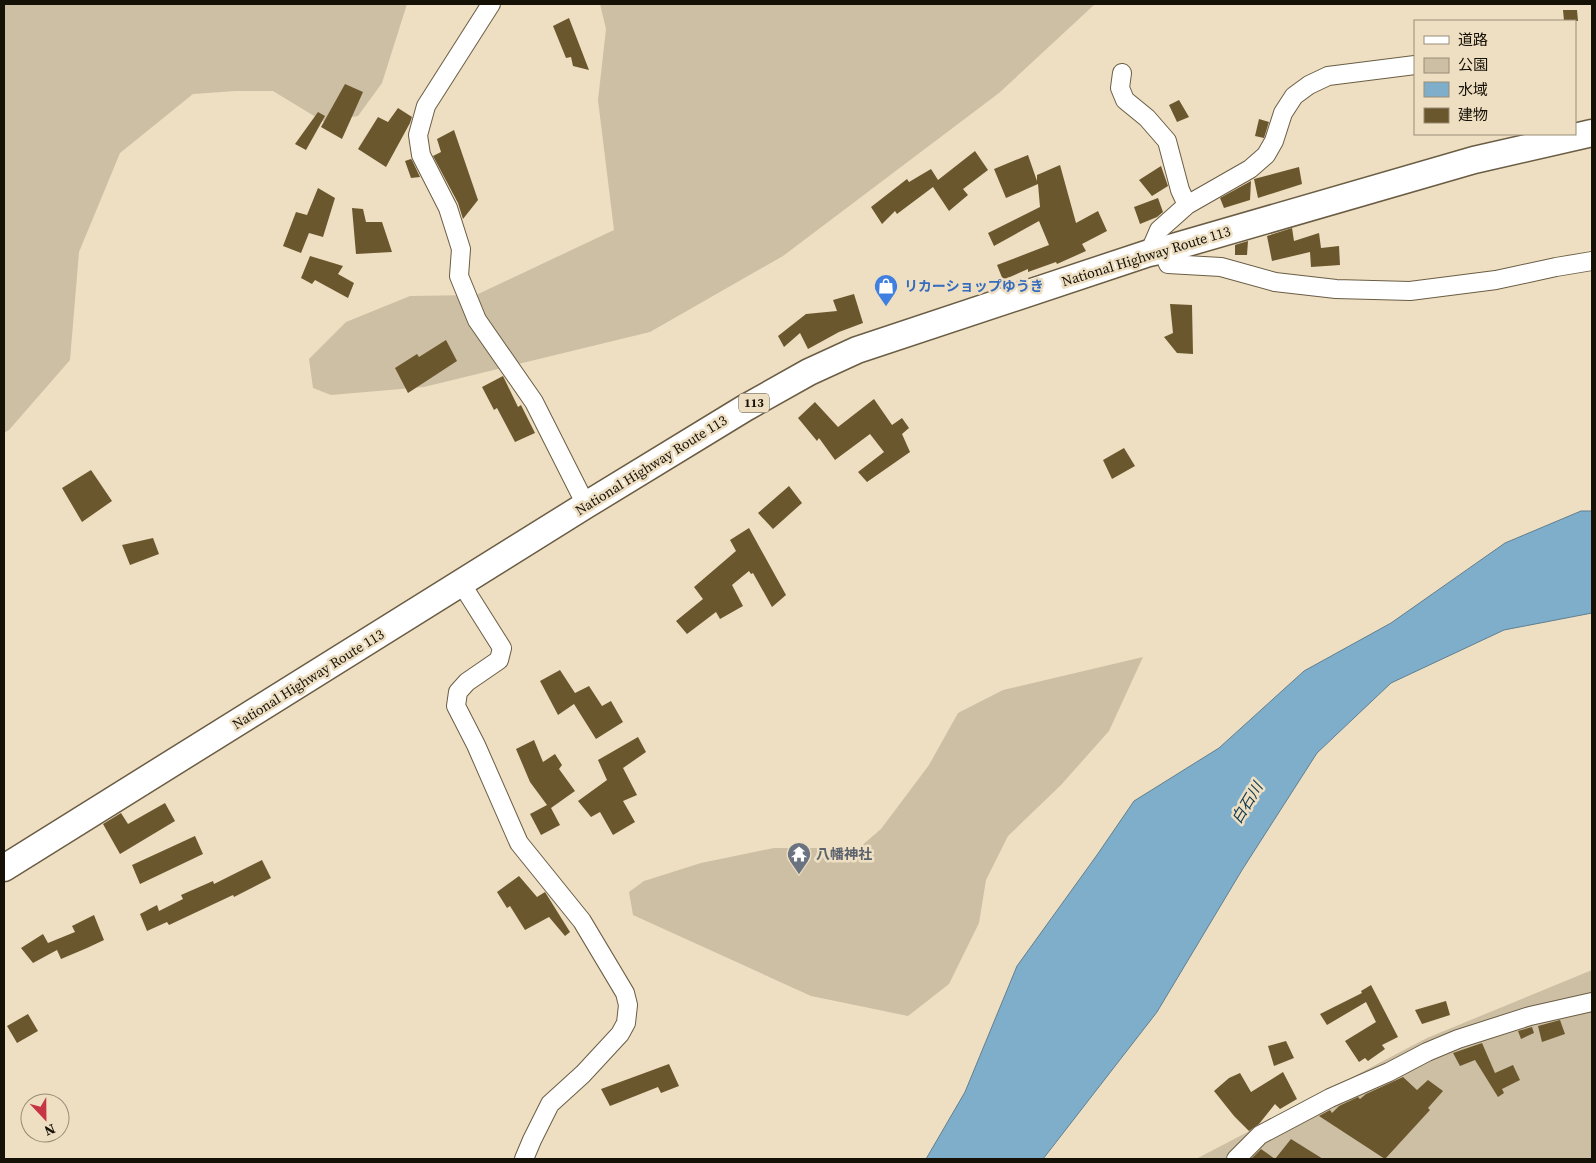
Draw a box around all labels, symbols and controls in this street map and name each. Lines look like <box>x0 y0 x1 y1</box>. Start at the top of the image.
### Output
legend <box>1414 20 1576 135</box>
text: 道路 <box>1458 29 1488 50</box>
text: 公園 <box>1458 54 1488 75</box>
text: 水域 <box>1458 79 1488 100</box>
text: 建物 <box>1458 104 1488 125</box>
street label: National Highway Route 113 <box>1059 221 1233 291</box>
shop icon: リカーショップゆうき <box>873 273 899 307</box>
place label: リカーショップゆうき <box>904 276 1044 296</box>
road number: 113 <box>739 393 769 412</box>
street label: National Highway Route 113 <box>571 410 731 520</box>
street label: National Highway Route 113 <box>228 624 388 734</box>
water label: 白石川 <box>1226 776 1268 827</box>
temple icon: 八幡神社 <box>786 841 812 875</box>
place label: 八幡神社 <box>816 844 872 864</box>
north arrow <box>20 1093 70 1143</box>
text: N <box>41 1119 58 1141</box>

